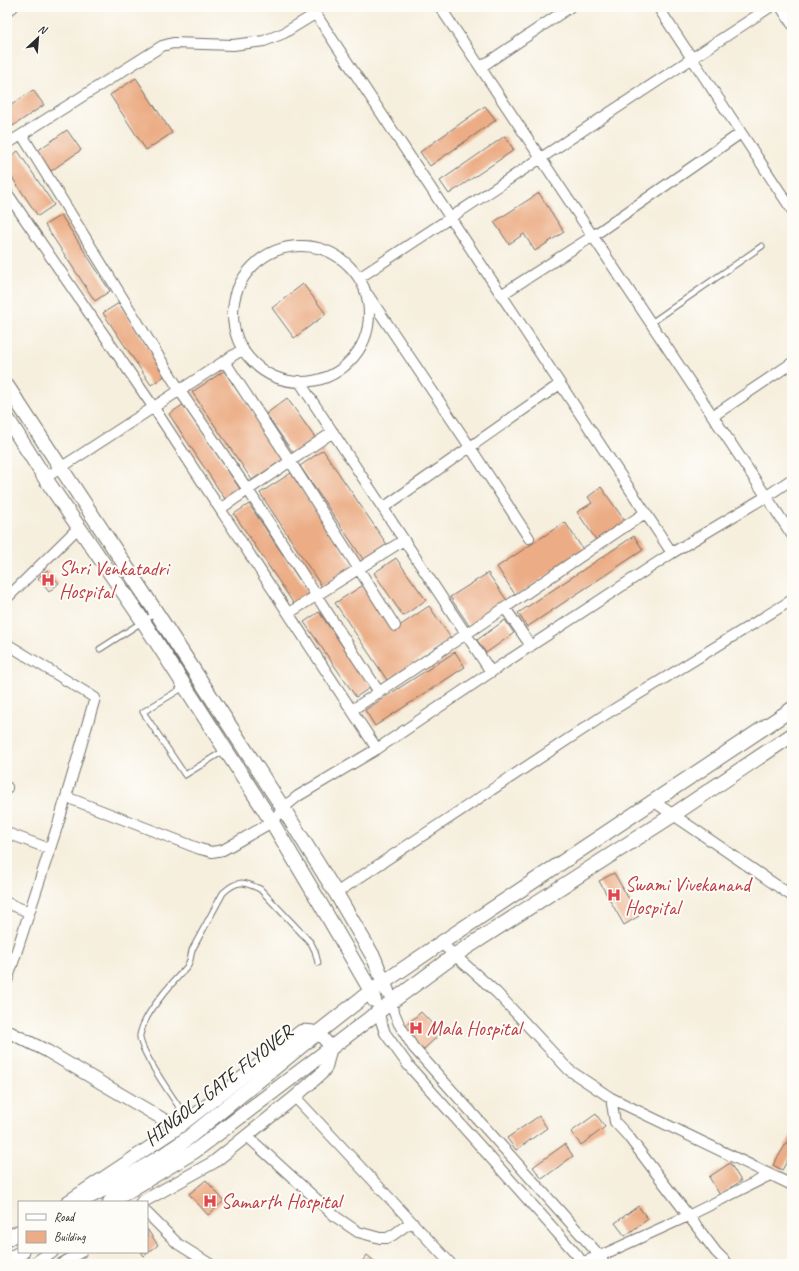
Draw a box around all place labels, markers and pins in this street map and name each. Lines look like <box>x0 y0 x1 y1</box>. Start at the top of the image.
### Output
place label: Shri Venkatadri Hospital <box>59 556 171 604</box>
hospital icon: Shri Venkatadri Hospital <box>40 572 56 588</box>
place label: Swami Vivekanand Hospital <box>625 872 753 920</box>
hospital icon: Swami Vivekanand Hospital <box>606 887 622 903</box>
place label: Mala Hospital <box>427 1016 524 1041</box>
hospital icon: Mala Hospital <box>408 1020 424 1036</box>
place label: Samarth Hospital <box>221 1189 344 1214</box>
hospital icon: Samarth Hospital <box>202 1193 218 1209</box>

